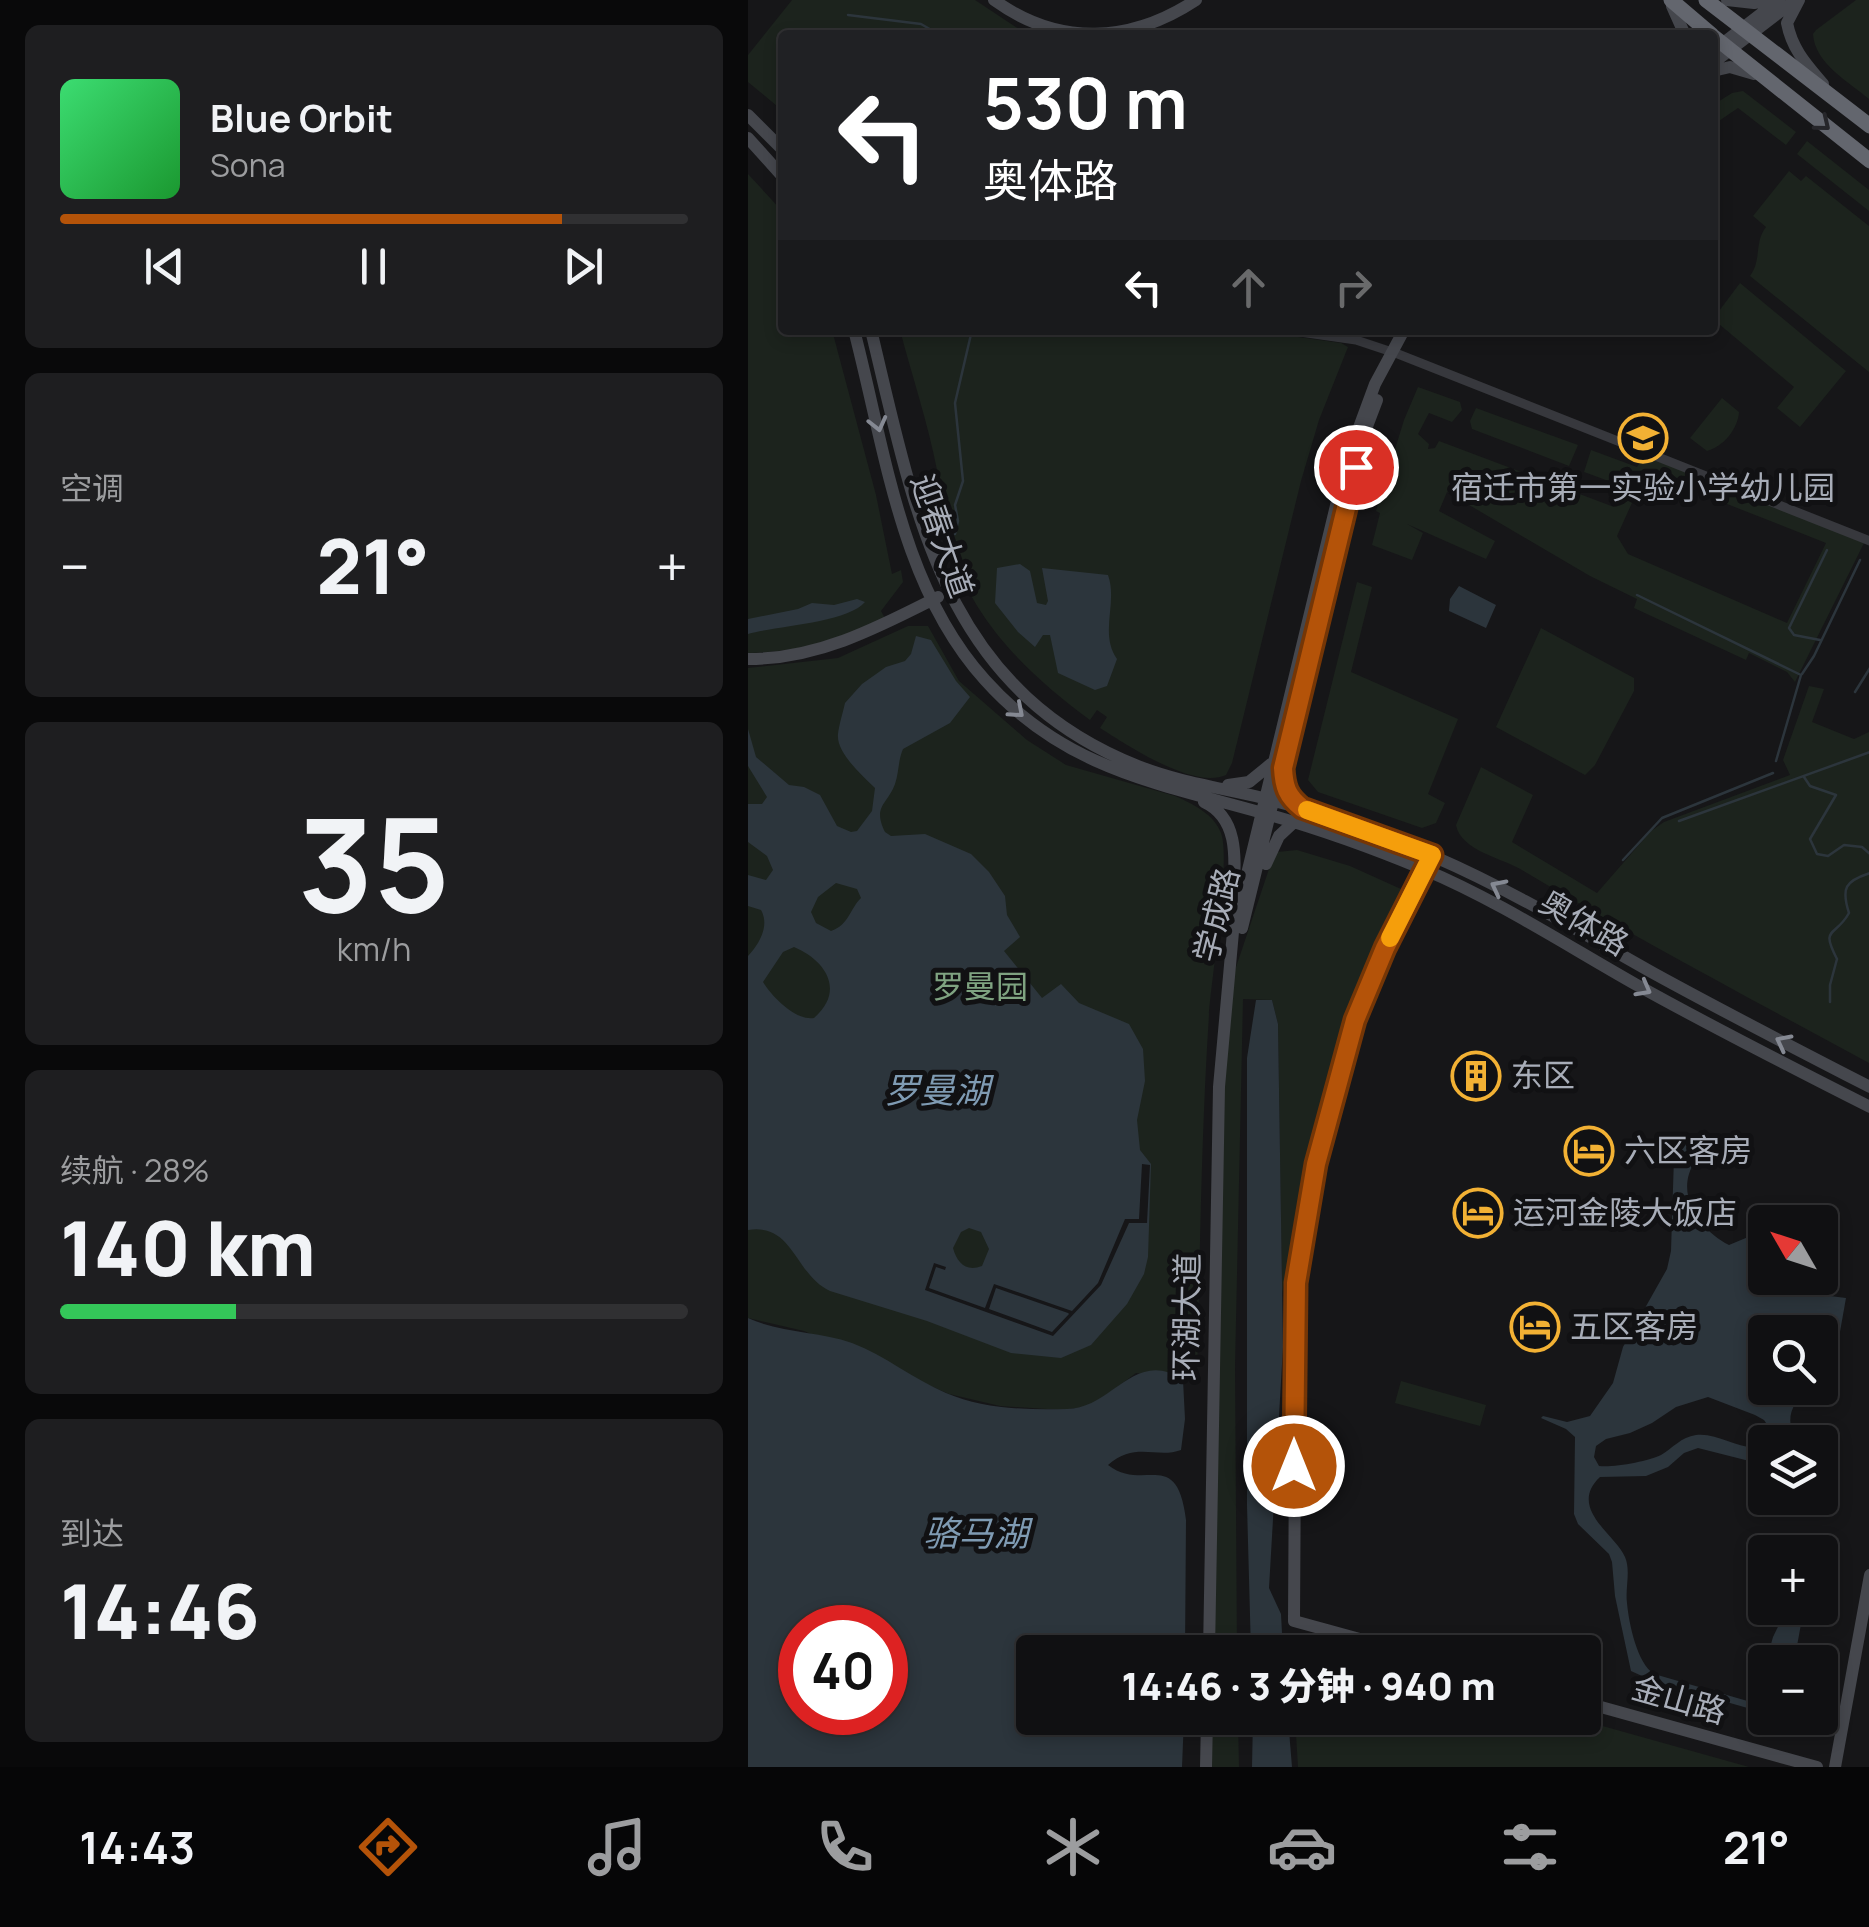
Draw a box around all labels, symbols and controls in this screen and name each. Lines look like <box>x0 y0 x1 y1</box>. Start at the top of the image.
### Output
text: 530 m <box>983 54 1188 150</box>
icon: left <box>818 70 948 200</box>
text: Blue Orbit <box>210 91 393 143</box>
one-way arrow <box>1812 112 1830 130</box>
text: Sona <box>210 143 285 187</box>
text: 奥体路 <box>983 149 1118 211</box>
icon: previous <box>137 239 192 294</box>
icon: pause <box>346 239 401 294</box>
icon: next <box>556 239 611 294</box>
icon: left <box>1116 260 1171 315</box>
icon: ahead <box>1221 260 1276 315</box>
icon: right <box>1326 260 1381 315</box>
school or university icon: 宿迁市第一实验小学幼儿园 <box>1617 412 1669 464</box>
one-way arrow <box>866 415 887 432</box>
pin <box>1314 425 1399 510</box>
icon: arrive <box>1329 440 1384 495</box>
place label: 宿迁市第一实验小学幼儿园 <box>1451 465 1835 509</box>
text: 空调 <box>60 466 124 510</box>
street label: 迎春大道 <box>901 468 985 603</box>
text: 21° <box>316 514 430 617</box>
text: − <box>60 528 90 604</box>
text: + <box>656 528 688 604</box>
one-way arrow <box>1006 699 1024 717</box>
text: 35 <box>298 773 450 951</box>
street label: 学成路 <box>1183 863 1249 967</box>
one-way arrow <box>1490 879 1508 899</box>
street label: 奥体路 <box>1532 879 1637 965</box>
text: km/h <box>337 927 411 971</box>
park label: 罗曼园 <box>932 964 1028 1008</box>
one-way arrow <box>1633 976 1651 996</box>
one-way arrow <box>1775 1035 1793 1054</box>
building icon: 东区 <box>1450 1050 1502 1102</box>
place label: 东区 <box>1511 1053 1575 1097</box>
water label: 罗曼湖 <box>884 1066 994 1114</box>
hotel icon: 六区客房 <box>1563 1125 1615 1177</box>
place label: 六区客房 <box>1624 1128 1752 1172</box>
text: 续航 · 28% <box>60 1148 210 1192</box>
hotel icon: 运河金陵大饭店 <box>1452 1187 1504 1239</box>
place label: 运河金陵大饭店 <box>1513 1190 1737 1234</box>
text: 140 km <box>60 1196 316 1299</box>
north arrow <box>1748 1205 1838 1295</box>
map controls <box>1748 1205 1838 1735</box>
street label: 环湖大道 <box>1163 1253 1209 1381</box>
hotel icon: 五区客房 <box>1509 1301 1561 1353</box>
place label: 五区客房 <box>1570 1304 1698 1348</box>
button: search <box>1748 1315 1838 1405</box>
position arrow <box>1242 1414 1346 1518</box>
button: layers <box>1748 1425 1838 1515</box>
water label: 骆马湖 <box>923 1509 1033 1557</box>
text: 到达 <box>60 1511 124 1555</box>
button: + <box>1748 1535 1838 1625</box>
text: 14:46 <box>60 1559 260 1662</box>
speed limit sign: 40 <box>778 1605 908 1735</box>
button: − <box>1748 1645 1838 1735</box>
text: 14:46 · 3 分钟 · 940 m <box>1122 1659 1495 1711</box>
street label: 金山路 <box>1627 1665 1731 1733</box>
icon: directions <box>353 1812 423 1882</box>
icon: music <box>582 1812 652 1882</box>
icon: phone <box>810 1812 880 1882</box>
icon: climate <box>1038 1812 1108 1882</box>
icon: car <box>1267 1812 1337 1882</box>
icon: filters <box>1495 1812 1565 1882</box>
text: 14:43 <box>79 1816 195 1878</box>
text: 21° <box>1723 1816 1790 1878</box>

